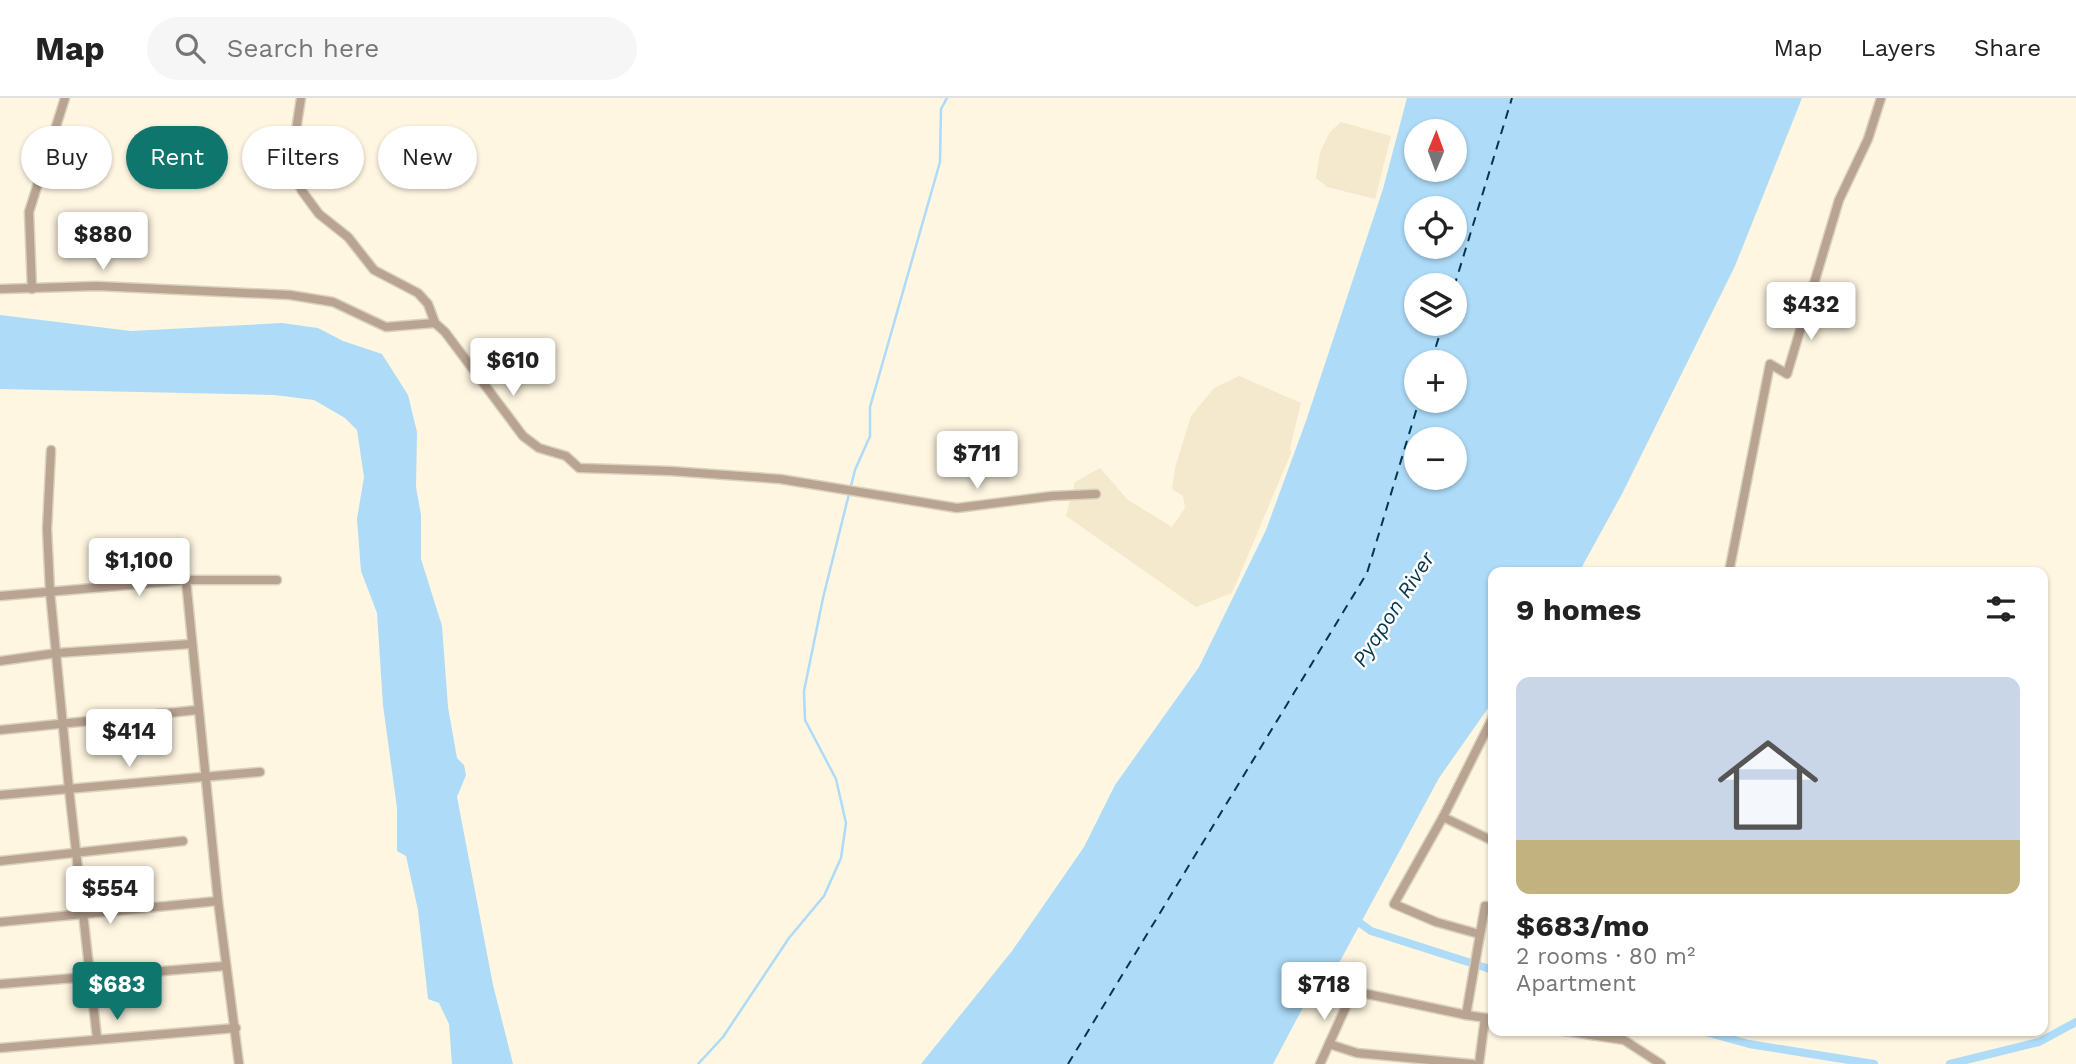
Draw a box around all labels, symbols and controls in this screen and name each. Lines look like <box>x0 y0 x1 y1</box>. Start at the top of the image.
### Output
search box <box>147 17 637 80</box>
text: Map <box>35 29 105 68</box>
icon: search <box>171 29 209 67</box>
text: Search here <box>227 33 379 63</box>
text: Map <box>1774 34 1822 62</box>
text: Layers <box>1860 34 1936 62</box>
text: Share <box>1974 34 2041 62</box>
north arrow <box>1404 119 1466 182</box>
map controls <box>1404 119 1467 490</box>
chip: Buy <box>21 126 112 189</box>
chip: Rent <box>126 126 228 189</box>
chip: Filters <box>242 126 364 189</box>
chip: New <box>378 126 477 189</box>
button: locate <box>1404 196 1467 259</box>
pin: $880 <box>62 212 144 272</box>
text: $880 <box>74 221 132 248</box>
button: layers <box>1404 273 1467 336</box>
pin: $432 <box>1770 282 1852 342</box>
text: $432 <box>1783 291 1839 318</box>
pin: $610 <box>472 338 554 398</box>
text: $610 <box>486 347 540 374</box>
button: + <box>1404 350 1467 413</box>
button: − <box>1404 427 1467 490</box>
pin: $711 <box>936 432 1018 491</box>
text: $711 <box>953 440 1001 467</box>
pin: $1,100 <box>82 538 196 598</box>
water label: Pyapon River <box>1347 546 1440 671</box>
text: $1,100 <box>105 547 173 574</box>
icon: filters <box>1982 590 2020 628</box>
text: 9 homes <box>1516 592 1641 627</box>
pin: $414 <box>88 710 170 769</box>
text: $414 <box>102 718 156 745</box>
icon: home <box>1705 722 1831 848</box>
pin: $554 <box>69 866 151 926</box>
text: $554 <box>82 875 138 902</box>
text: $683/mo <box>1516 908 1649 943</box>
text: 2 rooms · 80 m² <box>1516 943 1695 970</box>
pin: $683 <box>76 962 158 1022</box>
pin: $718 <box>1283 962 1365 1022</box>
text: Apartment <box>1516 970 1636 997</box>
text: $683 <box>89 971 145 998</box>
text: $718 <box>1297 971 1351 998</box>

